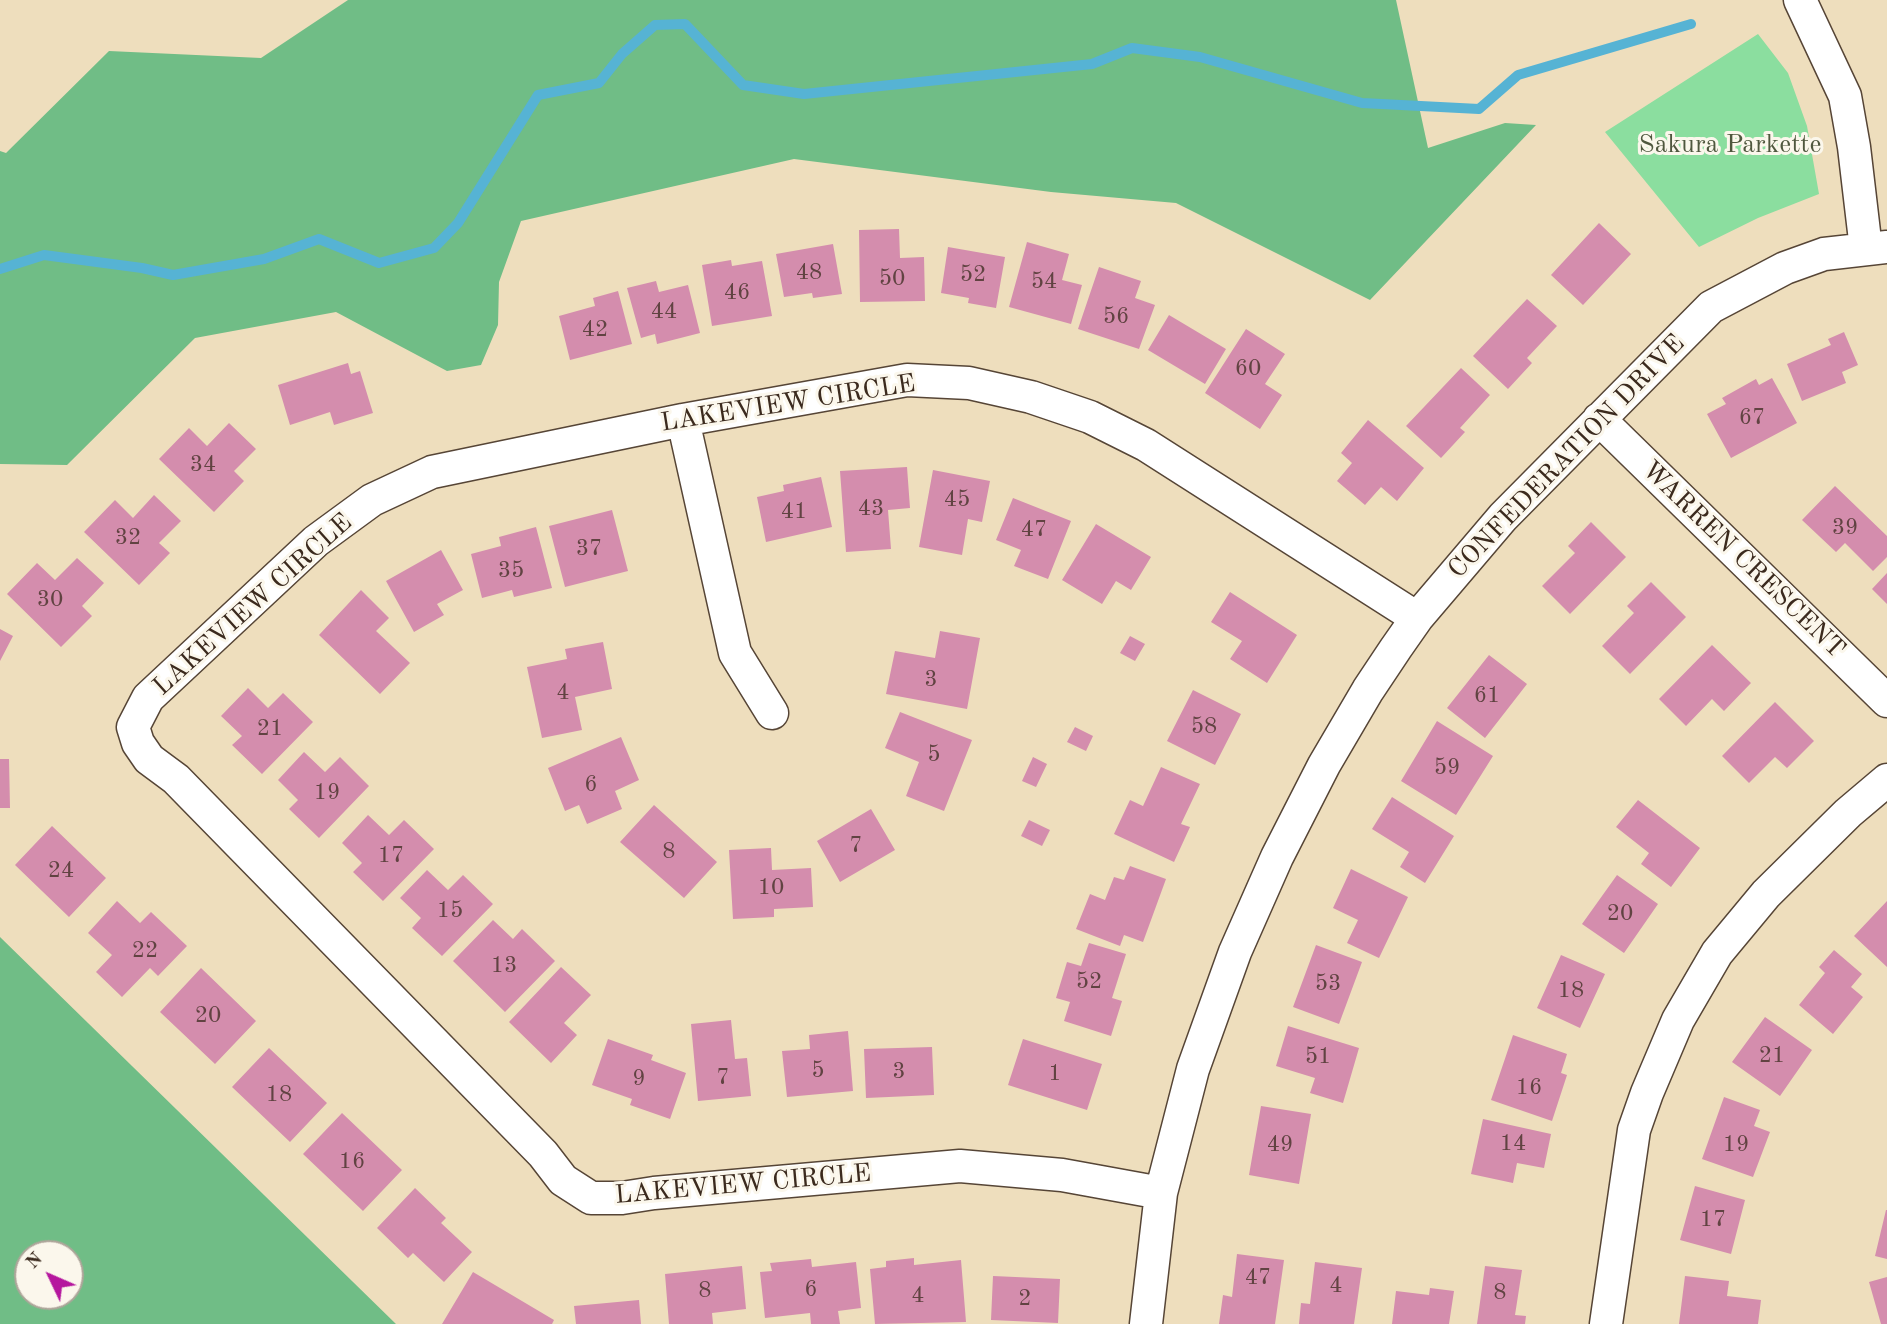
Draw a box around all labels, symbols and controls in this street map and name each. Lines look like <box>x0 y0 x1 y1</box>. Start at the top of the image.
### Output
park label: Sakura Parkette <box>1639 129 1821 161</box>
house number: 48 <box>796 259 822 287</box>
house number: 52 <box>960 261 986 289</box>
house number: 50 <box>879 265 905 293</box>
house number: 54 <box>1031 268 1057 296</box>
house number: 46 <box>724 279 750 307</box>
house number: 44 <box>651 298 677 326</box>
house number: 56 <box>1103 303 1129 331</box>
house number: 42 <box>582 316 608 344</box>
street label: CONFEDERATION DRIVE <box>1442 329 1692 585</box>
house number: 60 <box>1235 355 1261 383</box>
street label: LAKEVIEW CIRCLE <box>659 368 917 440</box>
house number: 67 <box>1739 404 1765 432</box>
house number: 34 <box>190 451 216 479</box>
street label: WARREN CRESCENT <box>1635 455 1851 665</box>
house number: 45 <box>944 486 970 514</box>
house number: 43 <box>858 495 884 523</box>
house number: 41 <box>781 498 807 526</box>
street label: LAKEVIEW CIRCLE <box>147 507 359 703</box>
house number: 39 <box>1832 514 1858 542</box>
house number: 47 <box>1021 516 1047 544</box>
house number: 32 <box>115 524 141 552</box>
house number: 37 <box>576 535 602 563</box>
house number: 35 <box>498 557 524 585</box>
house number: 30 <box>37 586 63 614</box>
house number: 3 <box>924 666 938 694</box>
house number: 4 <box>556 679 570 707</box>
house number: 61 <box>1474 682 1500 710</box>
house number: 58 <box>1191 713 1217 741</box>
house number: 21 <box>257 715 283 743</box>
house number: 5 <box>927 741 941 769</box>
house number: 59 <box>1434 754 1460 782</box>
house number: 6 <box>584 771 598 799</box>
house number: 19 <box>314 779 340 807</box>
house number: 7 <box>849 832 863 860</box>
house number: 8 <box>662 838 676 866</box>
house number: 17 <box>378 842 404 870</box>
house number: 24 <box>48 857 74 885</box>
house number: 10 <box>758 874 784 902</box>
house number: 15 <box>437 897 463 925</box>
house number: 20 <box>1607 900 1633 928</box>
house number: 22 <box>132 937 158 965</box>
house number: 13 <box>491 952 517 980</box>
house number: 52 <box>1076 968 1102 996</box>
house number: 53 <box>1315 970 1341 998</box>
house number: 18 <box>1558 977 1584 1005</box>
house number: 20 <box>195 1002 221 1030</box>
house number: 21 <box>1759 1042 1785 1070</box>
house number: 51 <box>1305 1043 1331 1071</box>
house number: 5 <box>811 1057 825 1085</box>
house number: 3 <box>892 1058 906 1086</box>
house number: 1 <box>1048 1060 1062 1088</box>
house number: 7 <box>716 1064 730 1092</box>
house number: 9 <box>632 1065 646 1093</box>
house number: 16 <box>1516 1074 1542 1102</box>
house number: 18 <box>266 1081 292 1109</box>
house number: 14 <box>1500 1130 1526 1158</box>
house number: 49 <box>1267 1131 1293 1159</box>
house number: 19 <box>1723 1131 1749 1159</box>
house number: 16 <box>339 1148 365 1176</box>
street label: LAKEVIEW CIRCLE <box>614 1158 872 1212</box>
house number: 17 <box>1700 1206 1726 1234</box>
north arrow <box>14 1240 84 1310</box>
text: N <box>23 1250 47 1273</box>
house number: 47 <box>1245 1264 1271 1292</box>
house number: 4 <box>1329 1272 1343 1300</box>
house number: 6 <box>804 1276 818 1304</box>
house number: 8 <box>698 1277 712 1305</box>
house number: 8 <box>1493 1279 1507 1307</box>
house number: 4 <box>911 1282 925 1310</box>
house number: 2 <box>1018 1285 1032 1313</box>

